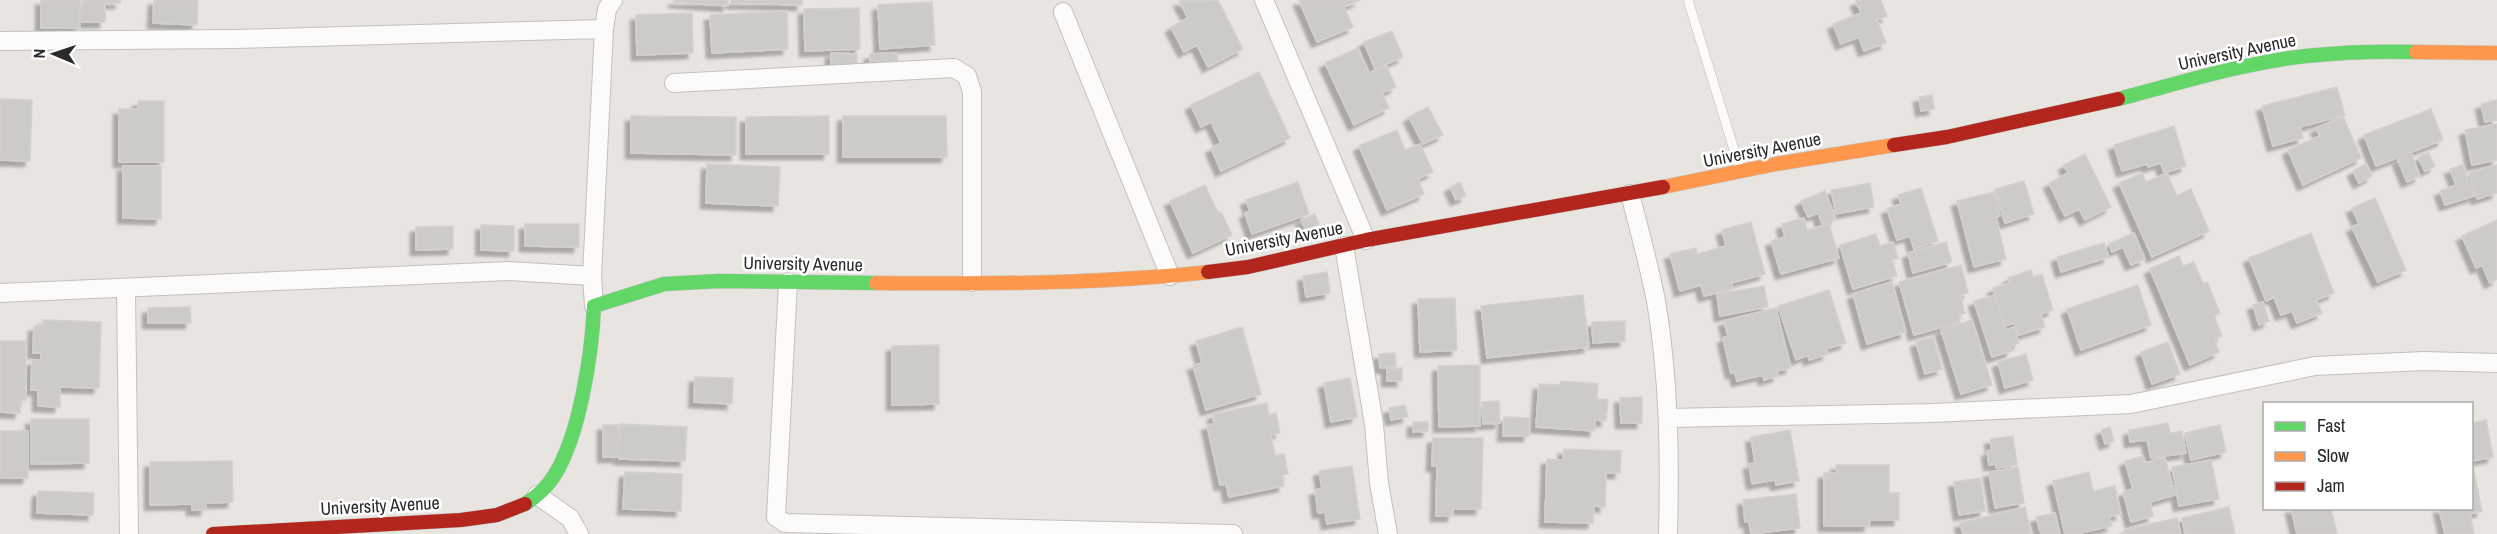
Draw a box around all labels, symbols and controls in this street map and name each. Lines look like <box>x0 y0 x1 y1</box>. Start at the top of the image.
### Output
north arrow <box>24 24 84 84</box>
street label: University Avenue <box>2176 27 2298 76</box>
text: N <box>28 48 50 59</box>
street label: University Avenue <box>1701 126 1823 173</box>
street label: University Avenue <box>1223 215 1345 262</box>
street label: University Avenue <box>743 250 863 277</box>
legend <box>2263 402 2473 510</box>
text: Fast <box>2317 413 2345 438</box>
text: Slow <box>2317 443 2349 468</box>
text: Jam <box>2317 473 2345 498</box>
street label: University Avenue <box>320 490 440 521</box>

